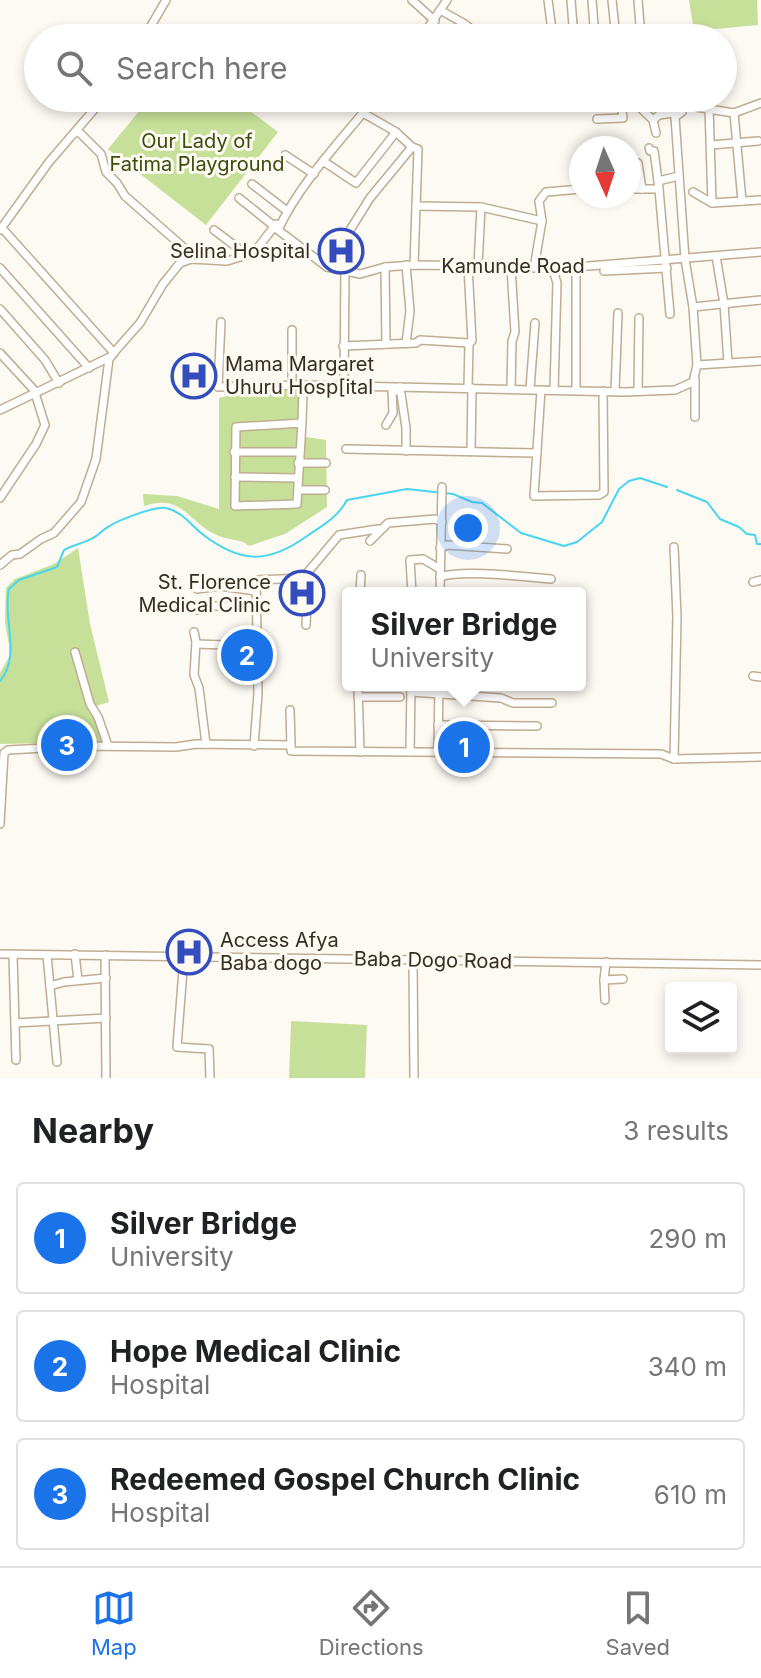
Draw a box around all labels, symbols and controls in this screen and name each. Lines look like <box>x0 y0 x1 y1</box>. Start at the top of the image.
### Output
search box <box>24 24 737 112</box>
icon: search <box>52 46 96 90</box>
text: Search here <box>116 50 288 86</box>
park label: Our Lady of Fatima Playground <box>109 129 285 176</box>
north arrow <box>569 136 641 208</box>
hospital icon: Selina Hospital <box>317 227 365 275</box>
place label: Selina Hospital <box>170 239 310 263</box>
street label: Kamunde Road <box>441 254 585 278</box>
hospital icon: Mama Margaret Uhuru Hosp[ital <box>170 352 218 400</box>
place label: Mama Margaret Uhuru Hosp[ital <box>225 352 375 399</box>
your location <box>448 508 488 548</box>
hospital icon: St. Florence Medical Clinic <box>278 569 326 617</box>
place label: St. Florence Medical Clinic <box>138 570 271 617</box>
popup <box>342 587 586 691</box>
text: Silver Bridge <box>370 606 558 642</box>
pin: 2 <box>221 625 273 685</box>
text: University <box>370 642 494 673</box>
pin: 3 <box>41 715 93 775</box>
pin: 1 <box>438 717 490 777</box>
hospital icon: Access Afya Baba dogo <box>165 928 213 976</box>
place label: Access Afya Baba dogo <box>220 928 339 975</box>
street label: Baba Dogo Road <box>354 947 512 973</box>
map controls <box>665 982 737 1054</box>
button: layers <box>665 982 737 1054</box>
text: Nearby <box>32 1110 154 1151</box>
text: 3 results <box>623 1115 729 1146</box>
text: Silver Bridge <box>110 1205 297 1241</box>
text: 1 <box>54 1223 66 1254</box>
text: 290 m <box>649 1223 727 1254</box>
text: University <box>110 1241 234 1272</box>
text: Hope Medical Clinic <box>110 1333 401 1369</box>
text: 2 <box>52 1351 68 1382</box>
text: 340 m <box>648 1351 727 1382</box>
text: Hospital <box>110 1369 210 1400</box>
text: Redeemed Gospel Church Clinic <box>110 1461 580 1497</box>
text: 3 <box>52 1479 68 1510</box>
text: 610 m <box>654 1479 727 1510</box>
text: Hospital <box>110 1497 210 1528</box>
tab: Map <box>91 1586 137 1660</box>
tab: Directions <box>319 1586 424 1660</box>
tab: Saved <box>606 1586 670 1660</box>

